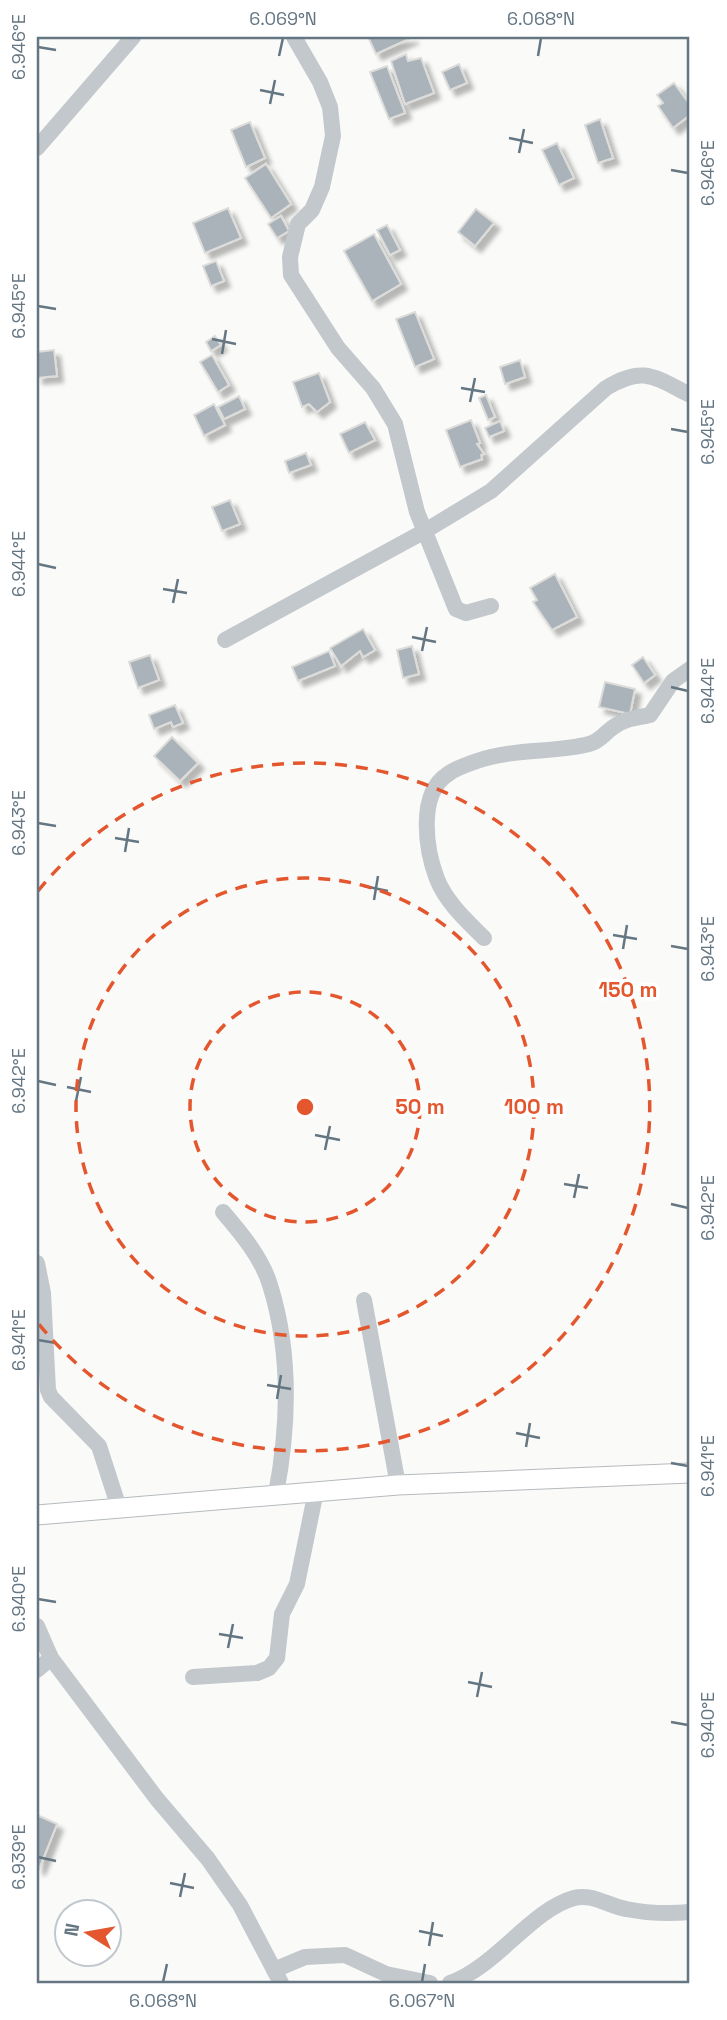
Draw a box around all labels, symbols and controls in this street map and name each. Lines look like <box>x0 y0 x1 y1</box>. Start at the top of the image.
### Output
text: 6.069°N <box>249 7 317 30</box>
text: 6.068°N <box>507 7 575 30</box>
text: 6.946°E <box>7 14 30 80</box>
text: 6.946°E <box>696 140 719 206</box>
text: 6.945°E <box>7 273 30 339</box>
text: 6.945°E <box>696 399 719 465</box>
text: 6.944°E <box>7 531 30 597</box>
text: 6.944°E <box>696 658 719 724</box>
text: 6.943°E <box>7 790 30 856</box>
text: 6.943°E <box>696 916 719 982</box>
text: 150 m <box>599 976 657 1003</box>
text: 6.942°E <box>7 1048 30 1114</box>
text: 50 m <box>395 1093 445 1120</box>
text: 100 m <box>504 1093 564 1120</box>
centre of rings <box>293 1095 317 1119</box>
text: 6.942°E <box>696 1175 719 1241</box>
text: 6.941°E <box>7 1309 30 1371</box>
text: 6.941°E <box>696 1435 719 1497</box>
text: 6.940°E <box>7 1566 30 1632</box>
text: 6.940°E <box>696 1692 719 1758</box>
text: 6.939°E <box>7 1824 30 1890</box>
north arrow <box>52 1898 122 1968</box>
text: N <box>58 1921 85 1938</box>
text: 6.068°N <box>129 1989 197 2012</box>
text: 6.067°N <box>389 1989 455 2012</box>

